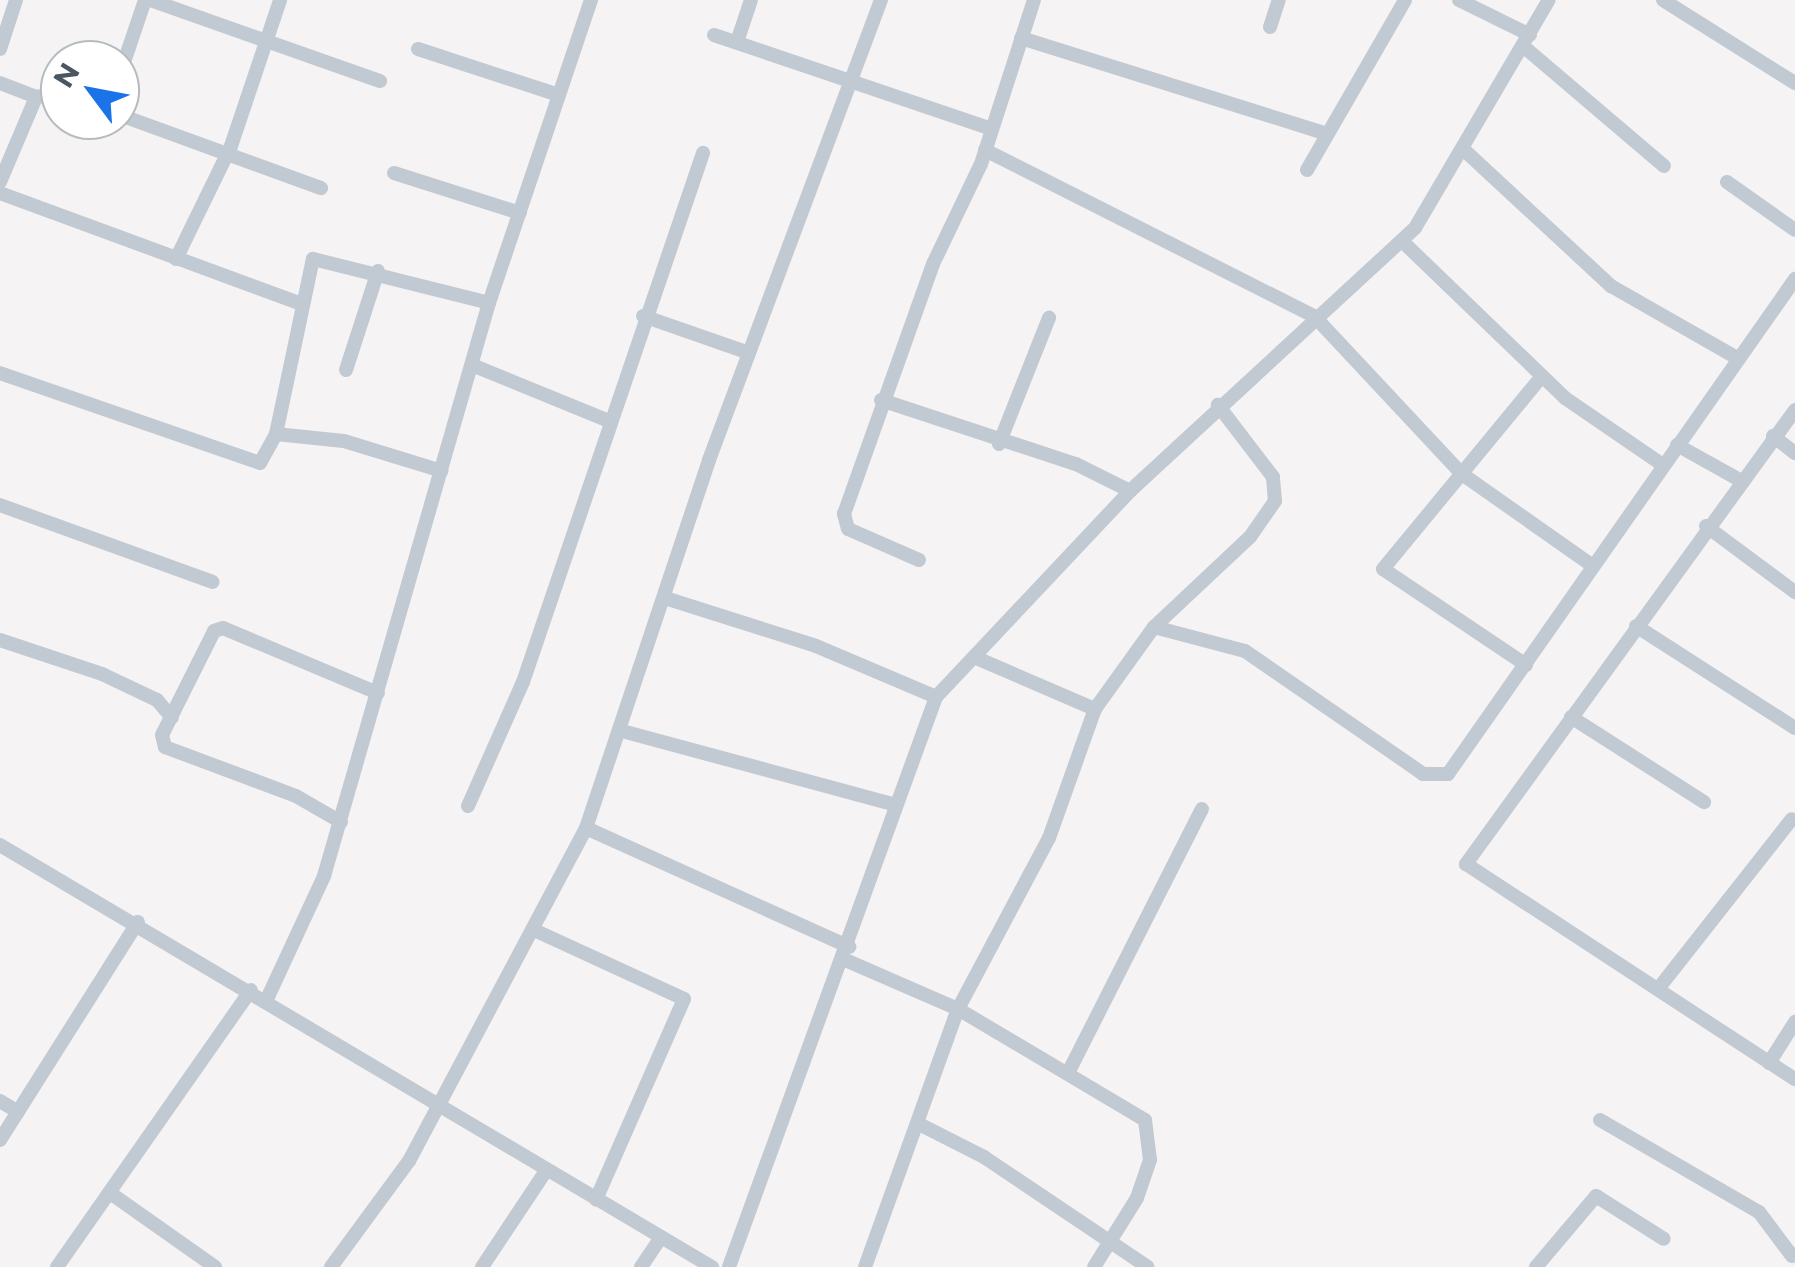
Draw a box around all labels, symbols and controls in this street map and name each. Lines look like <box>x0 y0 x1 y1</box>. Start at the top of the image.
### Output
north arrow <box>40 40 140 140</box>
text: N <box>46 57 87 94</box>

